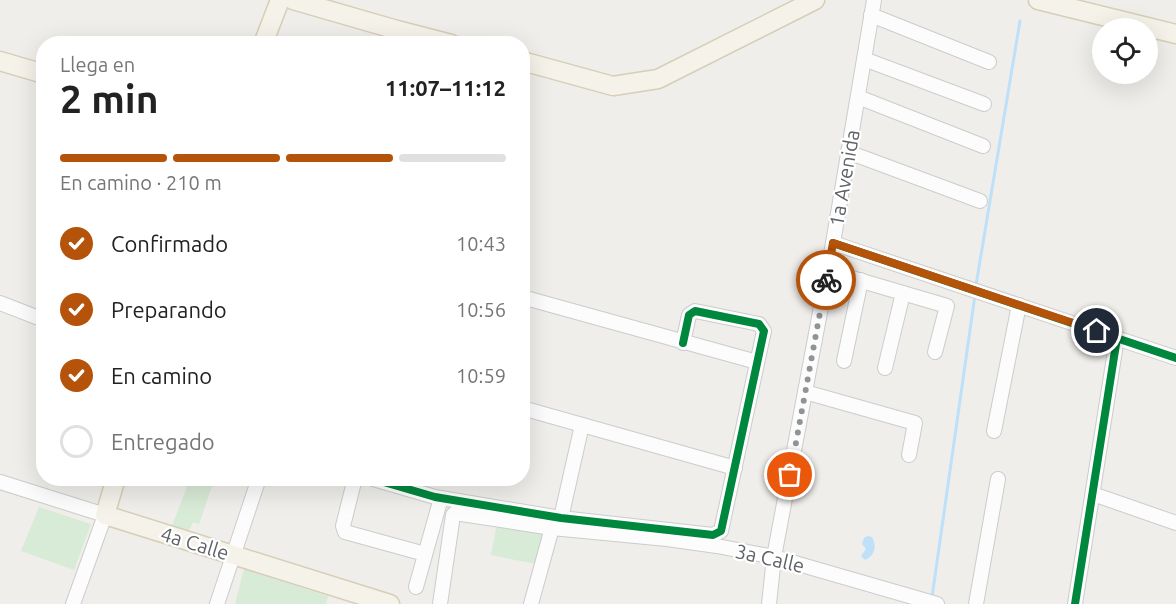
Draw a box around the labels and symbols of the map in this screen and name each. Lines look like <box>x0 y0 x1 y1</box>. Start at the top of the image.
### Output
street label: 1a Avenida <box>824 128 864 228</box>
courier <box>796 250 856 310</box>
pin <box>1071 305 1122 356</box>
pin <box>764 449 815 500</box>
street label: 4a Calle <box>158 522 232 564</box>
street label: 3a Calle <box>733 539 807 577</box>

